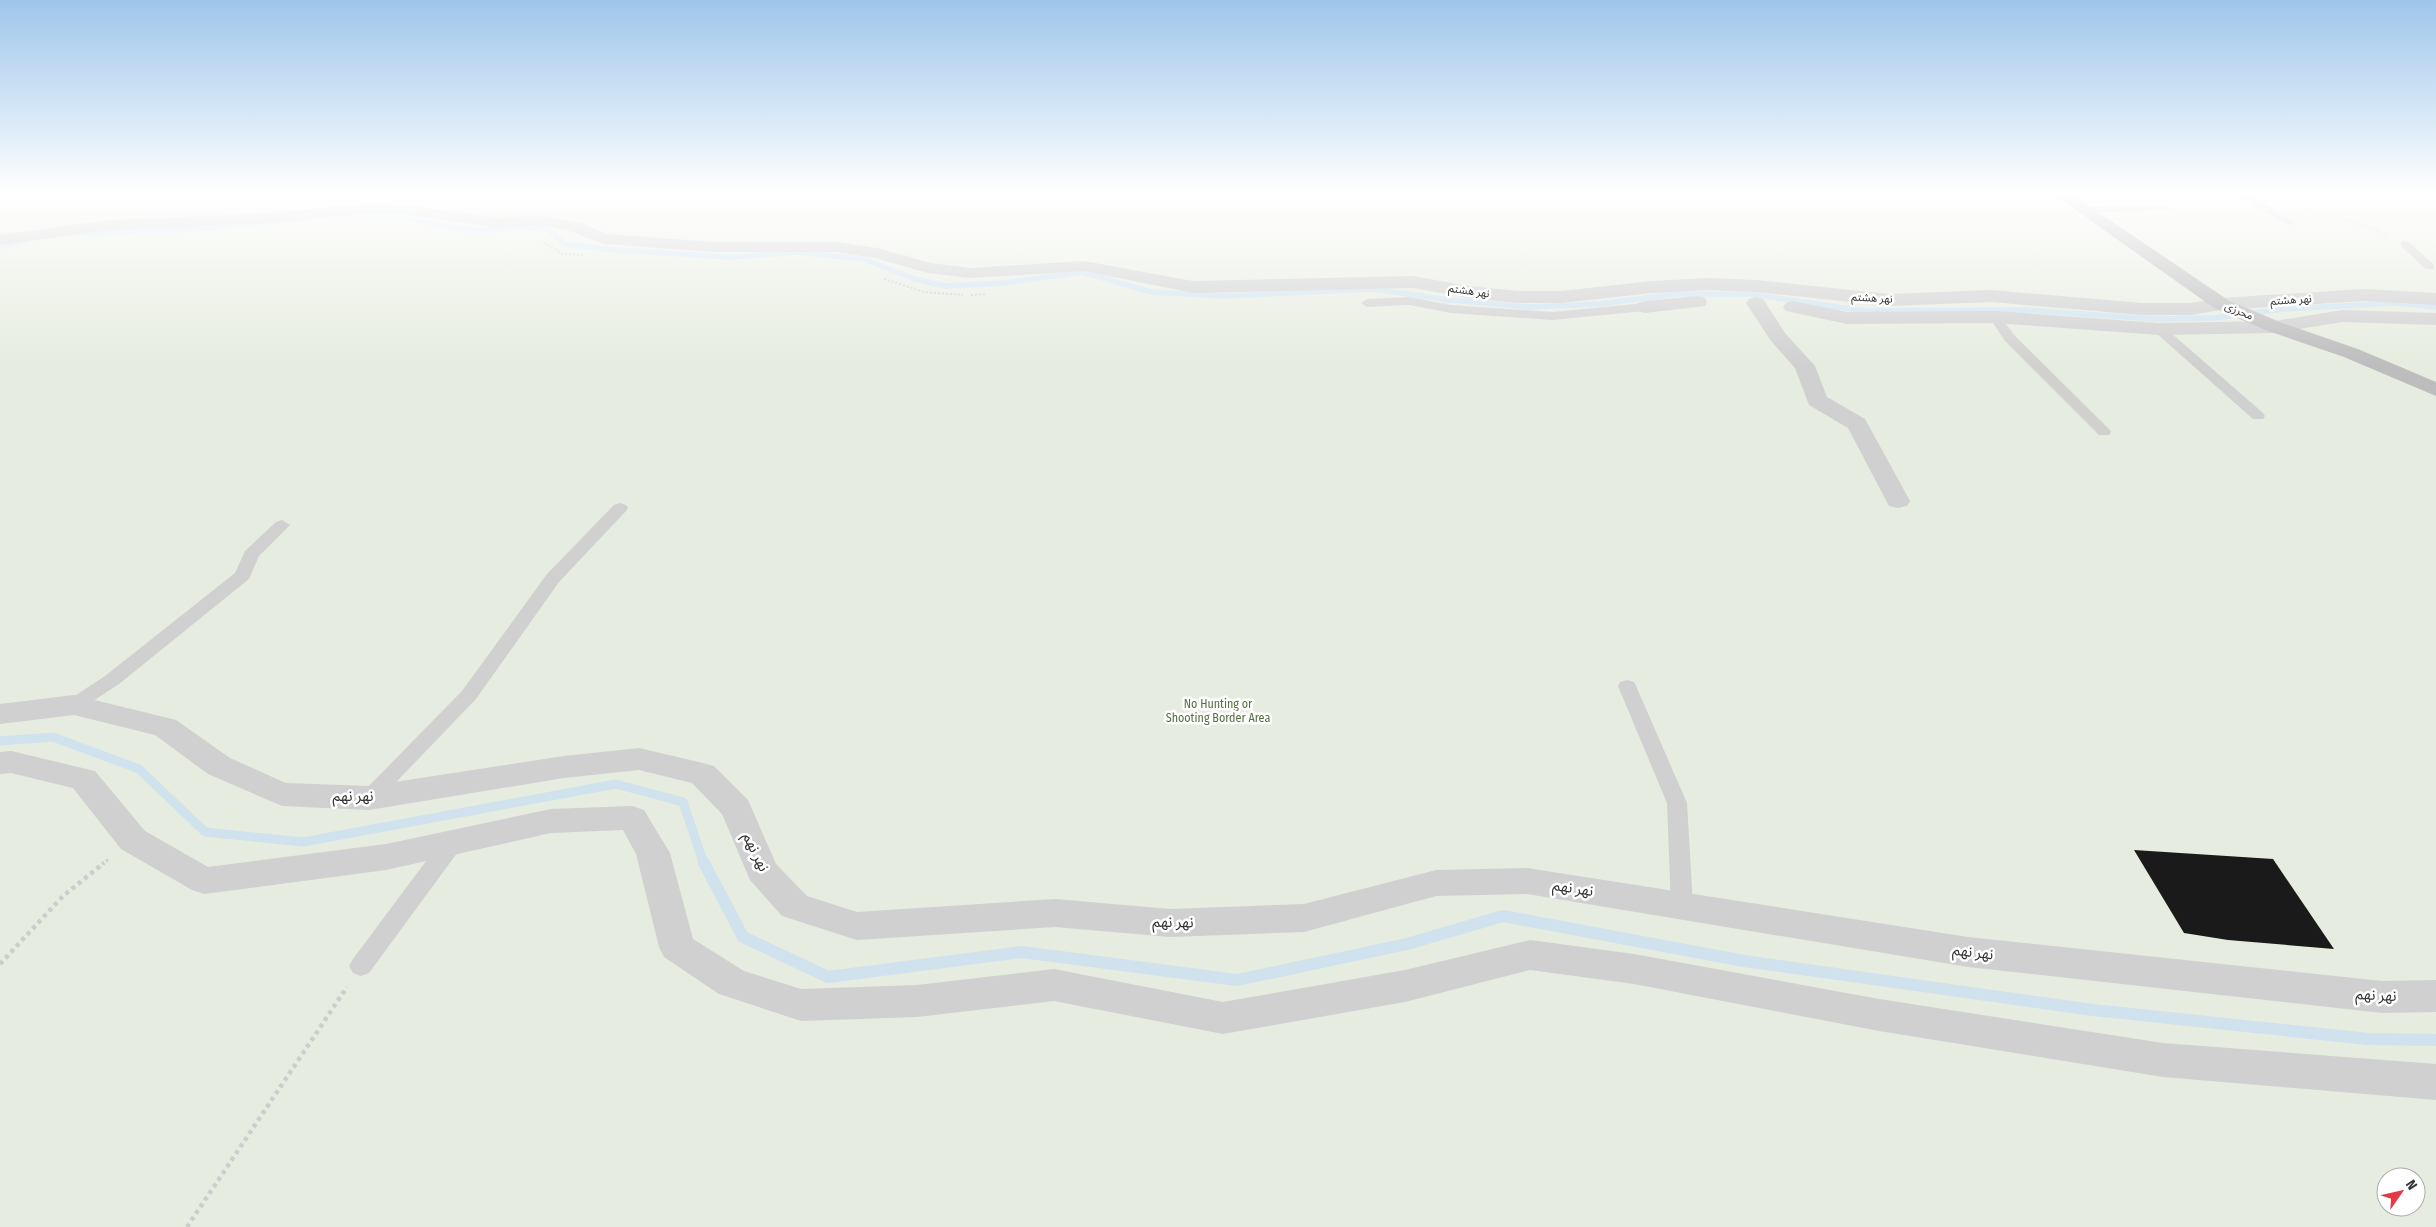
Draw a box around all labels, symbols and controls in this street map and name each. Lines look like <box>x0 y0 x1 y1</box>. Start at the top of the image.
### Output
street label: نهر هشتم <box>1447 282 1490 302</box>
street label: نهر هشتم <box>1851 290 1893 308</box>
street label: نهر هشتم <box>2270 292 2312 310</box>
street label: محرزی <box>2223 299 2255 323</box>
park label: No Hunting or Shooting Border Area <box>1166 697 1270 725</box>
street label: نهر نهم <box>332 787 374 807</box>
street label: نهر نهم <box>737 830 773 875</box>
street label: نهر نهم <box>1551 876 1595 902</box>
street label: نهر نهم <box>1152 913 1194 933</box>
street label: نهر نهم <box>1951 941 1995 965</box>
street label: نهر نهم <box>2355 985 2397 1007</box>
north arrow <box>2376 1167 2426 1217</box>
text: N <box>2402 1177 2421 1193</box>

